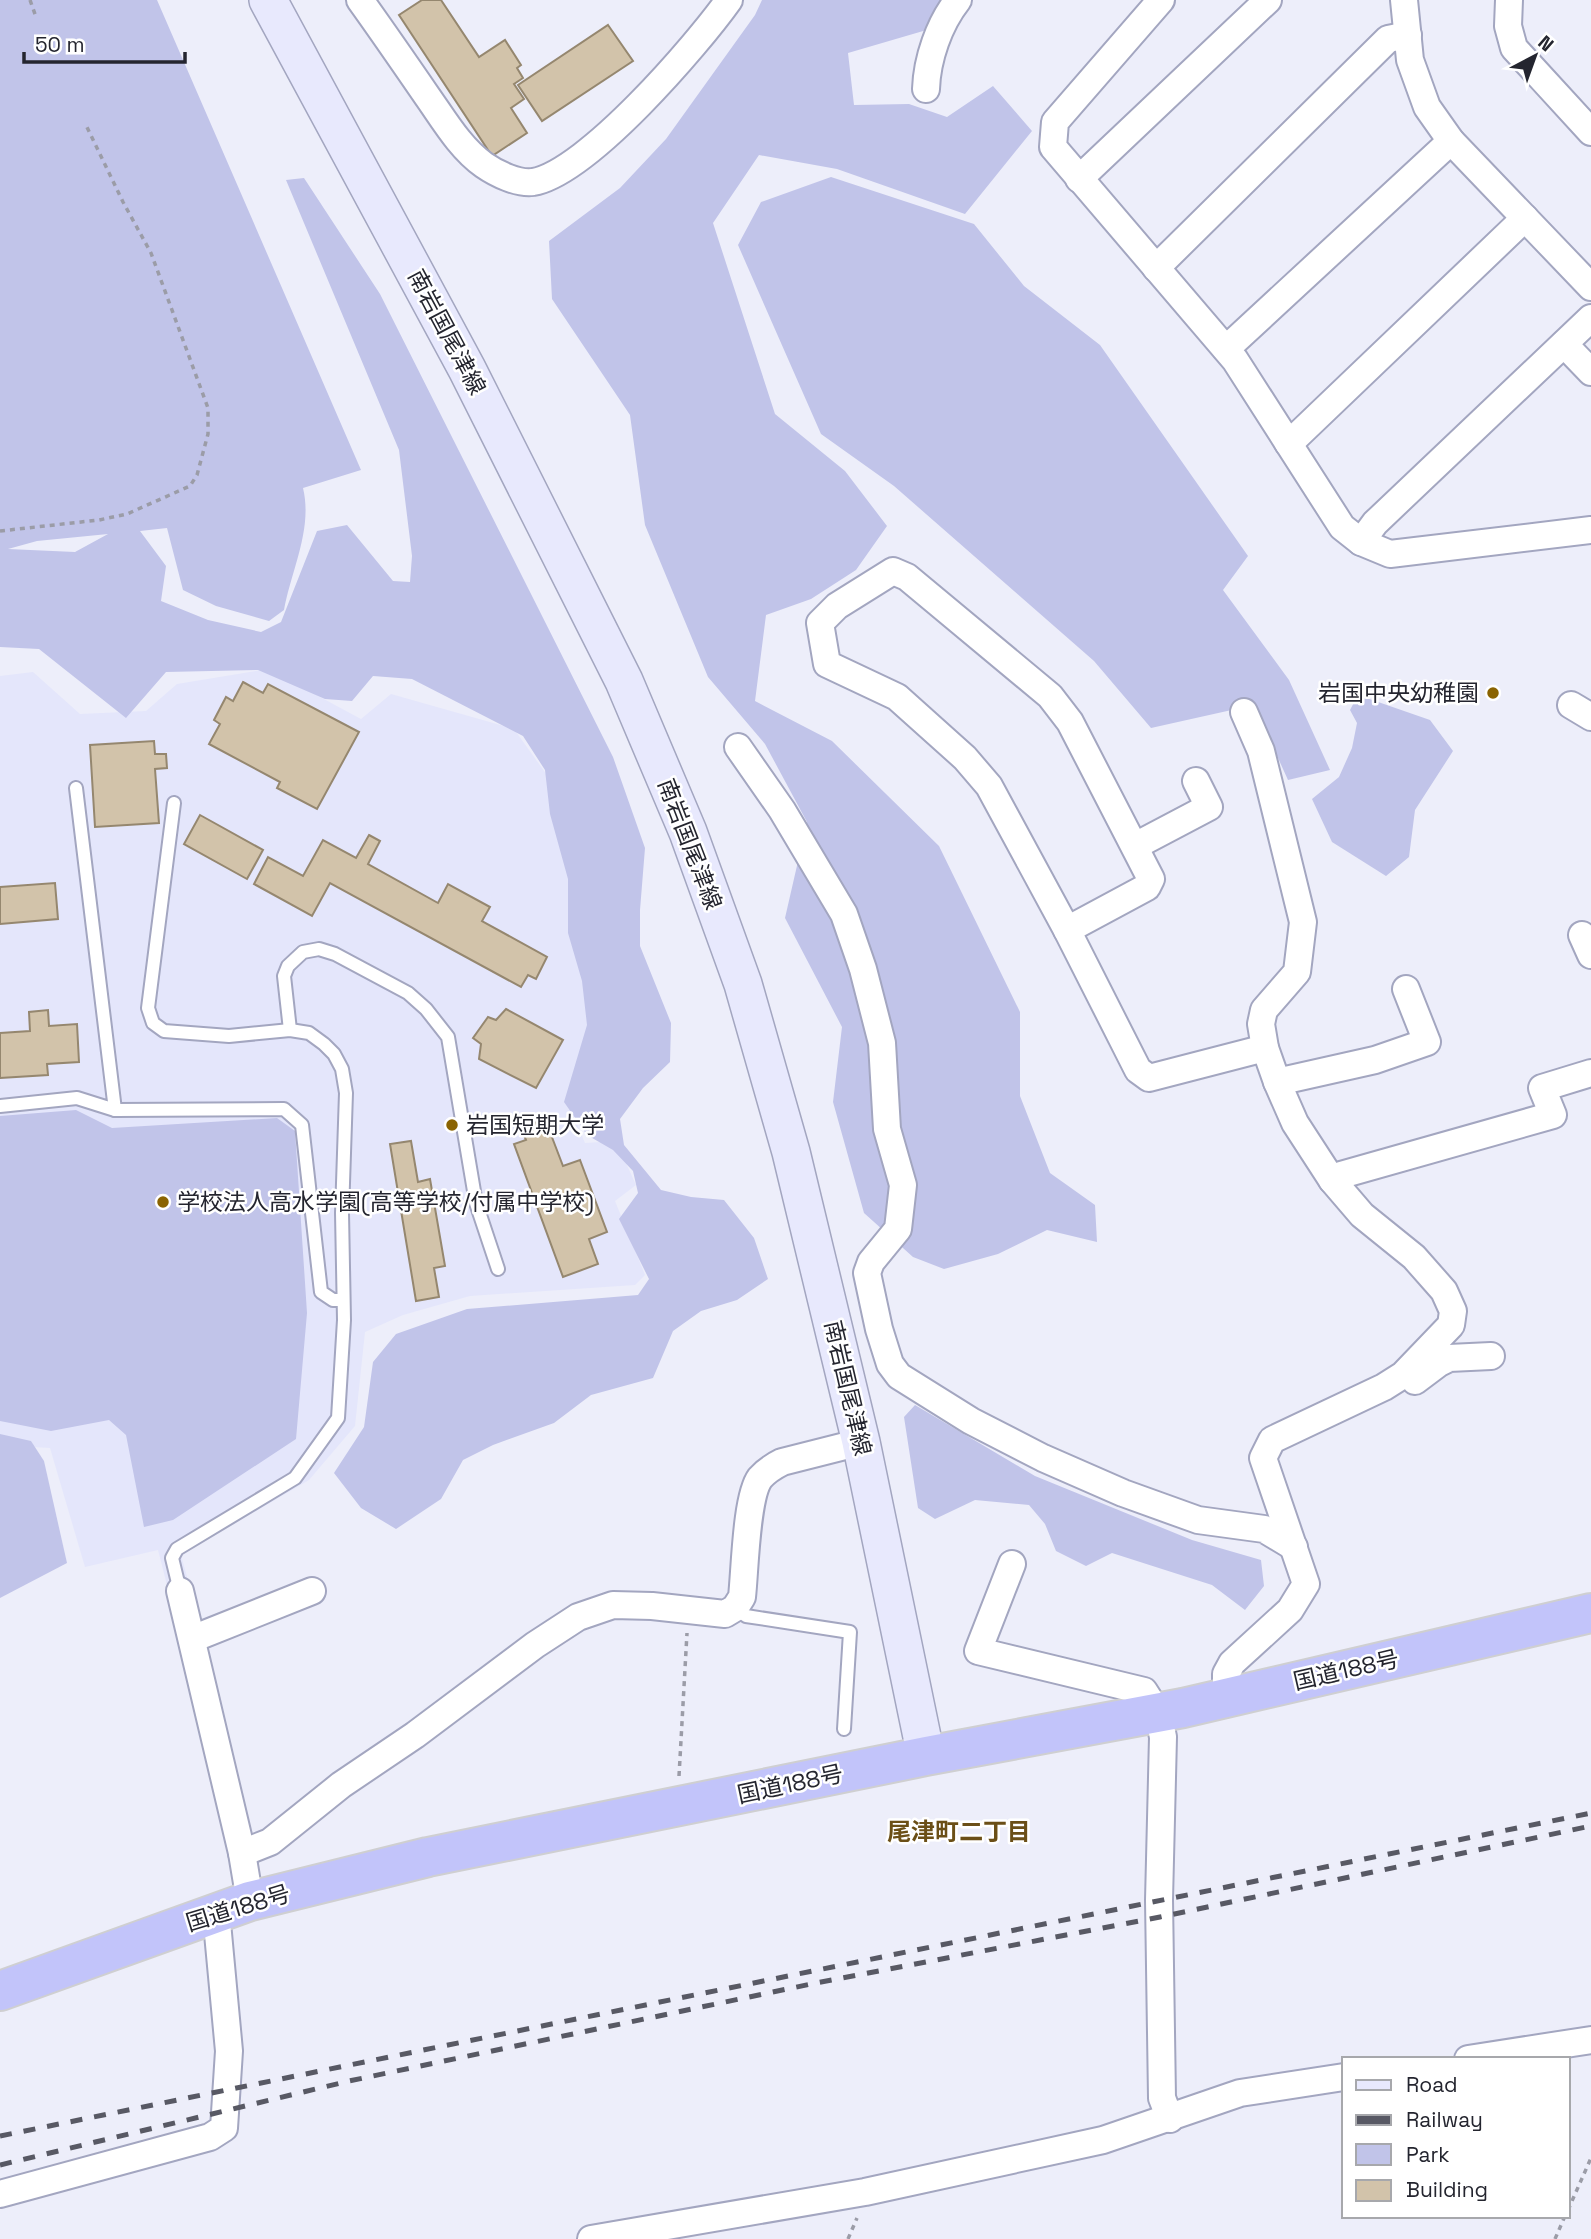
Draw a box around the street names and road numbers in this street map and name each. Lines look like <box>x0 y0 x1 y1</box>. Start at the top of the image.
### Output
street label: 南岩国尾津線 <box>401 264 493 400</box>
street label: 南岩国尾津線 <box>651 774 729 914</box>
street label: 南岩国尾津線 <box>818 1317 878 1459</box>
street label: 国道188号 <box>1290 1643 1402 1697</box>
street label: 国道188号 <box>734 1758 846 1810</box>
street label: 国道188号 <box>182 1878 294 1938</box>

